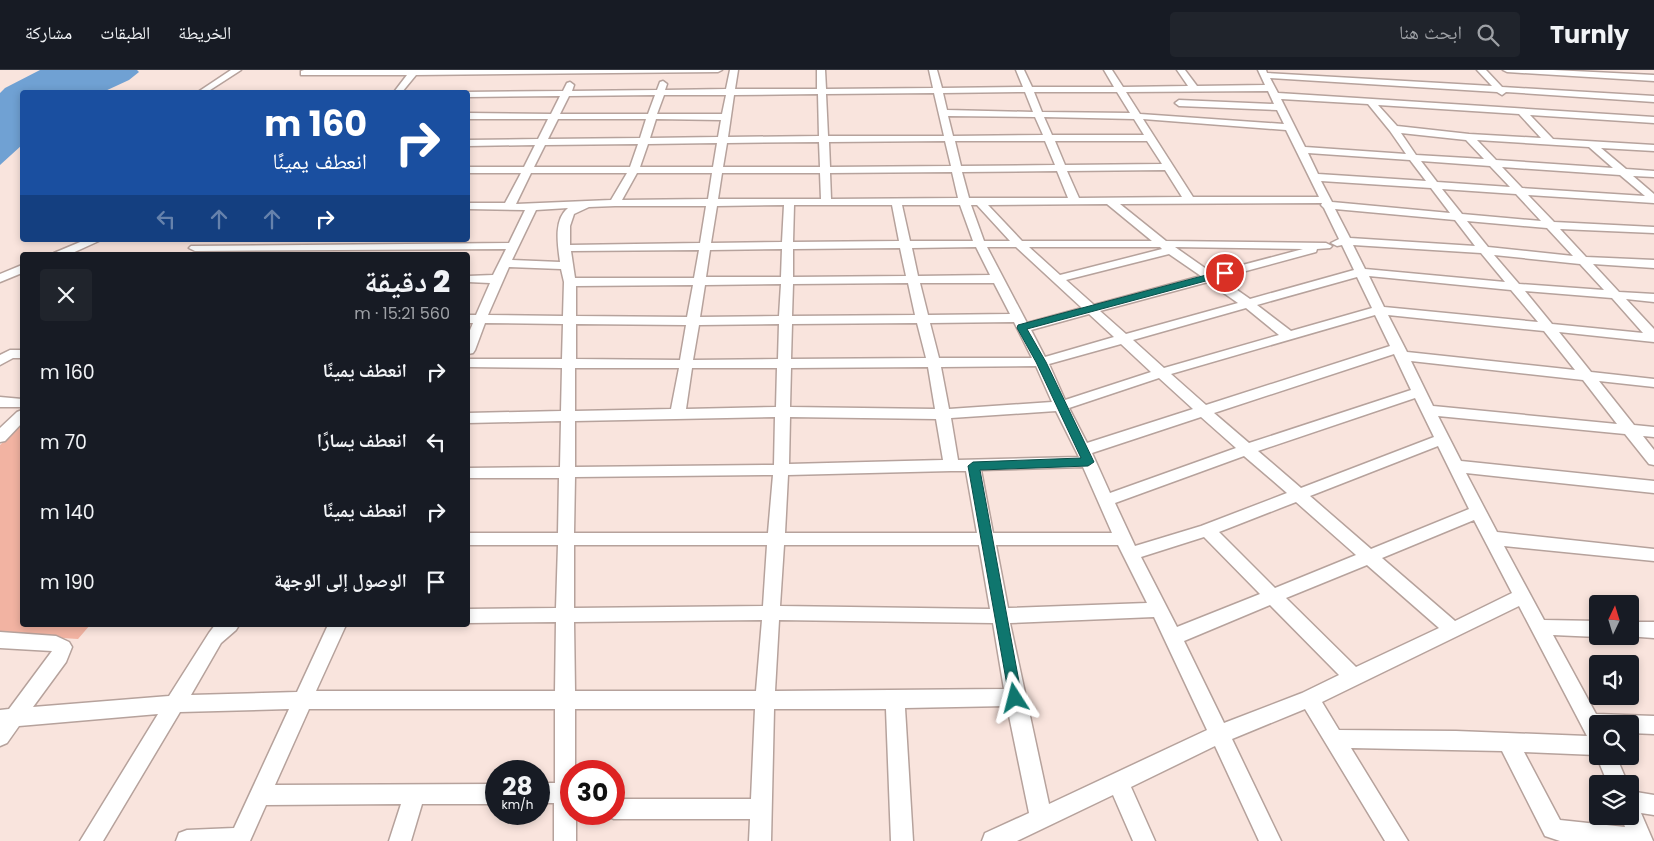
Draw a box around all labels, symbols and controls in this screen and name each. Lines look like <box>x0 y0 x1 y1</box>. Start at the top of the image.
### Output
search box <box>1170 12 1520 57</box>
text: Turnly <box>1550 18 1629 51</box>
text: ابحث هنا <box>1399 19 1462 46</box>
text: مشاركة <box>25 20 72 45</box>
text: الطبقات <box>100 20 150 45</box>
text: الخريطة <box>178 20 231 45</box>
icon: search <box>1474 21 1502 49</box>
text: 160 m <box>264 99 367 148</box>
icon: right <box>385 110 450 175</box>
text: انعطف يمينًا <box>272 146 367 177</box>
icon: left <box>152 205 180 233</box>
icon: ahead <box>205 205 233 233</box>
icon: ahead <box>258 205 286 233</box>
icon: right <box>311 205 339 233</box>
pin <box>1204 252 1246 294</box>
icon: arrive <box>1211 259 1239 287</box>
text: 2 دقيقة <box>364 260 450 303</box>
button: close <box>40 269 92 321</box>
text: 560 m · 15:21 <box>354 302 450 325</box>
text: انعطف يمينًا <box>322 357 407 384</box>
icon: right <box>422 358 450 386</box>
text: 160 m <box>40 359 95 386</box>
text: انعطف يسارًا <box>317 427 407 454</box>
icon: left <box>422 428 450 456</box>
text: 70 m <box>40 429 87 456</box>
text: انعطف يمينًا <box>322 497 407 524</box>
icon: right <box>422 498 450 526</box>
text: 140 m <box>40 499 95 526</box>
text: الوصول إلى الوجهة <box>274 567 407 594</box>
icon: arrive <box>422 568 450 596</box>
text: 190 m <box>40 569 95 596</box>
north arrow <box>1589 595 1639 645</box>
map controls <box>1589 595 1639 825</box>
button: sound <box>1589 655 1639 705</box>
position arrow <box>988 671 1040 723</box>
button: search <box>1589 715 1639 765</box>
speed limit sign: 30 <box>560 760 625 825</box>
text: 28 <box>502 769 533 804</box>
button: layers <box>1589 775 1639 825</box>
text: km/h <box>502 796 533 813</box>

